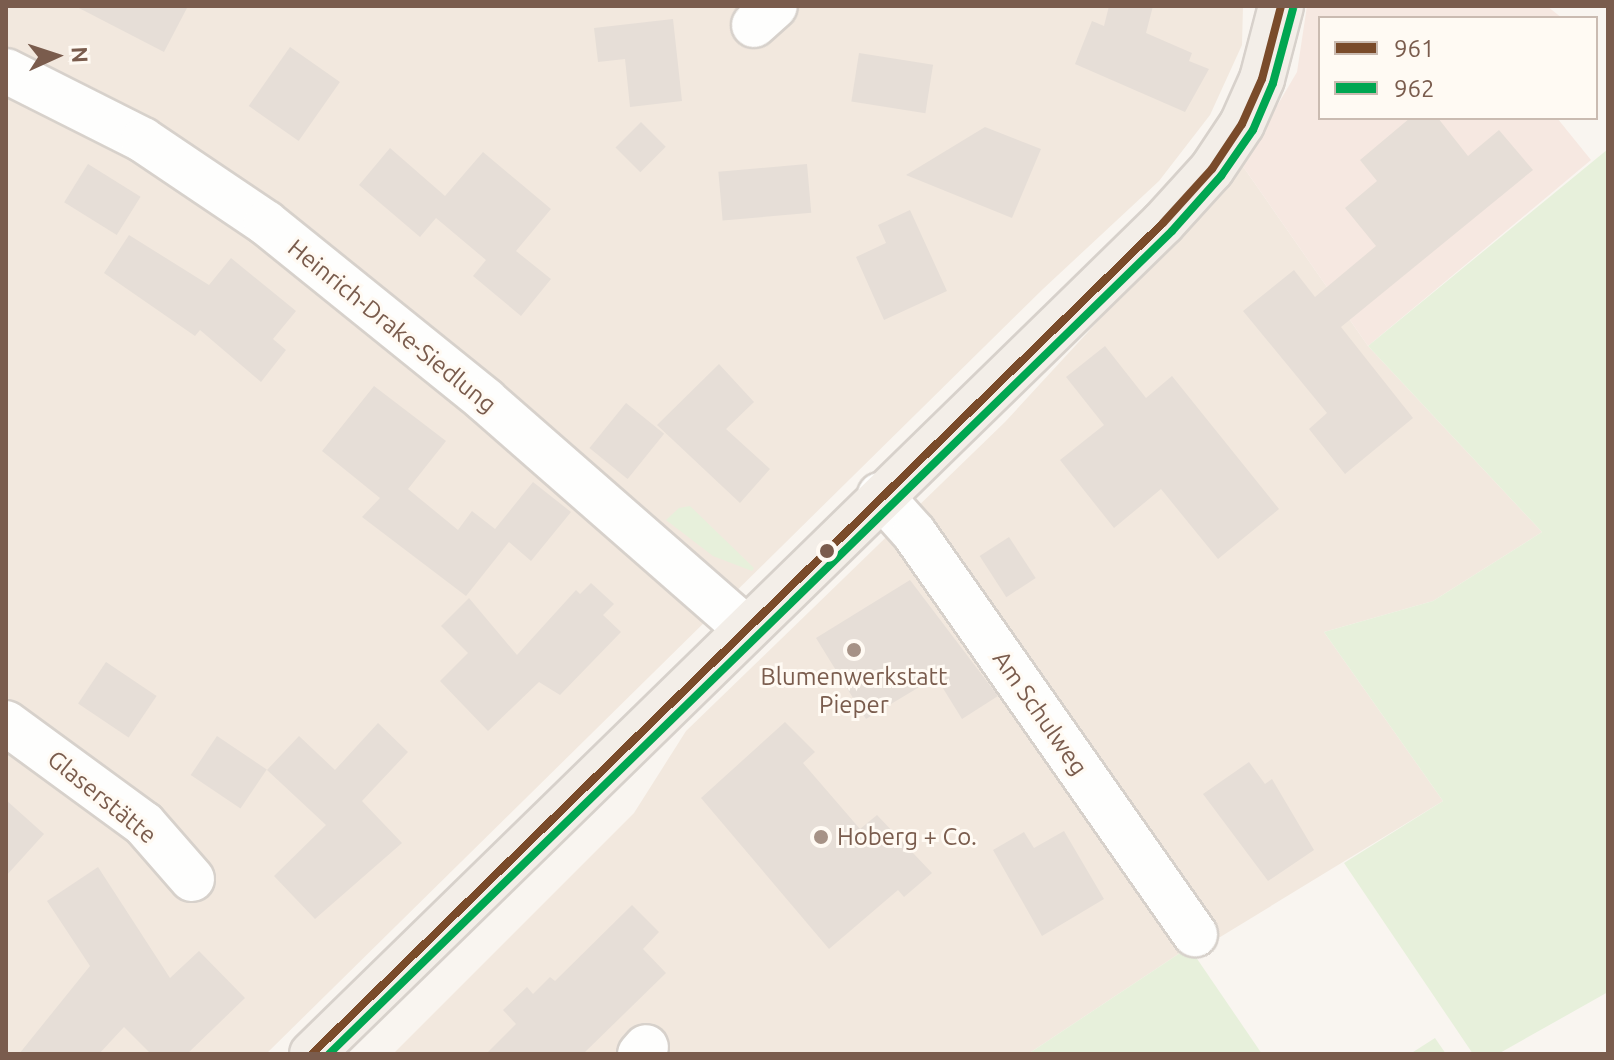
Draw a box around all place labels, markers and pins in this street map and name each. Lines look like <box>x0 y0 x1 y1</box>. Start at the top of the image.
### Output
unlabelled marker <box>819 543 835 559</box>
marker: Blumenwerkstatt Pieper <box>845 641 863 659</box>
place label: Blumenwerkstatt Pieper <box>761 663 947 719</box>
place label: Hoberg + Co. <box>837 823 977 851</box>
marker: Hoberg + Co. <box>812 828 830 846</box>

